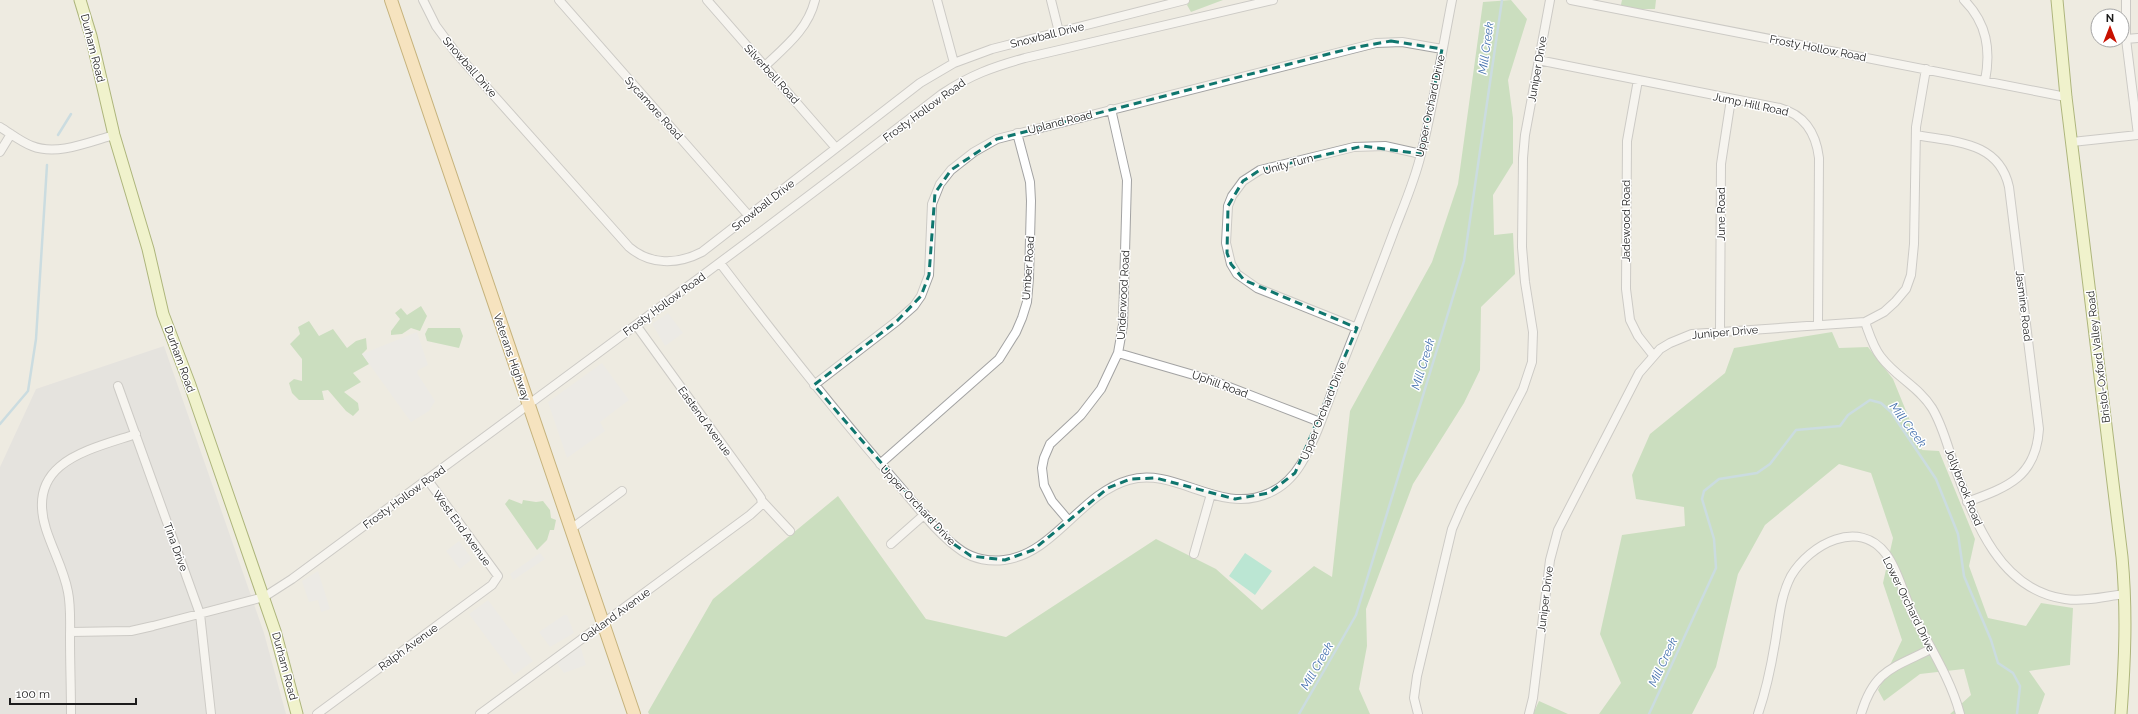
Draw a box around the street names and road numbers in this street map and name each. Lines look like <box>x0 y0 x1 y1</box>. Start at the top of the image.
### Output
street label: Durham Road <box>78 13 107 84</box>
street label: Snowball Drive <box>1009 20 1086 51</box>
street label: Frosty Hollow Road <box>1768 33 1868 64</box>
street label: Snowball Drive <box>440 34 500 101</box>
street label: Juniper Drive <box>1525 35 1550 103</box>
street label: Silverbell Road <box>741 42 802 107</box>
street label: Upper Orchard Drive <box>1413 53 1448 159</box>
street label: Sycamore Road <box>622 74 685 143</box>
street label: Frosty Hollow Road <box>881 76 968 145</box>
street label: Jump Hill Road <box>1712 90 1790 119</box>
street label: Upland Road <box>1026 108 1094 137</box>
street label: Unity Turn <box>1262 152 1315 177</box>
street label: Snowball Drive <box>729 177 798 234</box>
street label: Jadewood Road <box>1620 180 1633 262</box>
street label: June Road <box>1715 187 1728 241</box>
street label: Umber Road <box>1020 235 1037 301</box>
street label: Underwood Road <box>1115 250 1132 340</box>
street label: Frosty Hollow Road <box>621 270 708 339</box>
street label: Jasmine Road <box>2013 270 2034 342</box>
street label: Bristol-Oxford Valley Road <box>2084 290 2113 424</box>
street label: Veterans Highway <box>490 312 533 403</box>
street label: Juniper Drive <box>1691 323 1759 342</box>
street label: Durham Road <box>161 324 198 394</box>
street label: Upper Orchard Drive <box>1298 360 1349 462</box>
street label: Uphill Road <box>1190 368 1250 401</box>
street label: Eastend Avenue <box>675 384 734 459</box>
street label: Jollybrook Road <box>1942 447 1985 528</box>
street label: Frosty Hollow Road <box>361 463 448 532</box>
street label: Upper Orchard Drive <box>877 463 958 548</box>
street label: West End Avenue <box>430 488 494 569</box>
street label: Tina Drive <box>161 521 190 574</box>
street label: Lower Orchard Drive <box>1880 555 1937 654</box>
street label: Juniper Drive <box>1535 565 1556 633</box>
street label: Oakland Avenue <box>578 585 653 645</box>
street label: Ralph Avenue <box>376 621 441 673</box>
street label: Durham Road <box>269 631 300 702</box>

